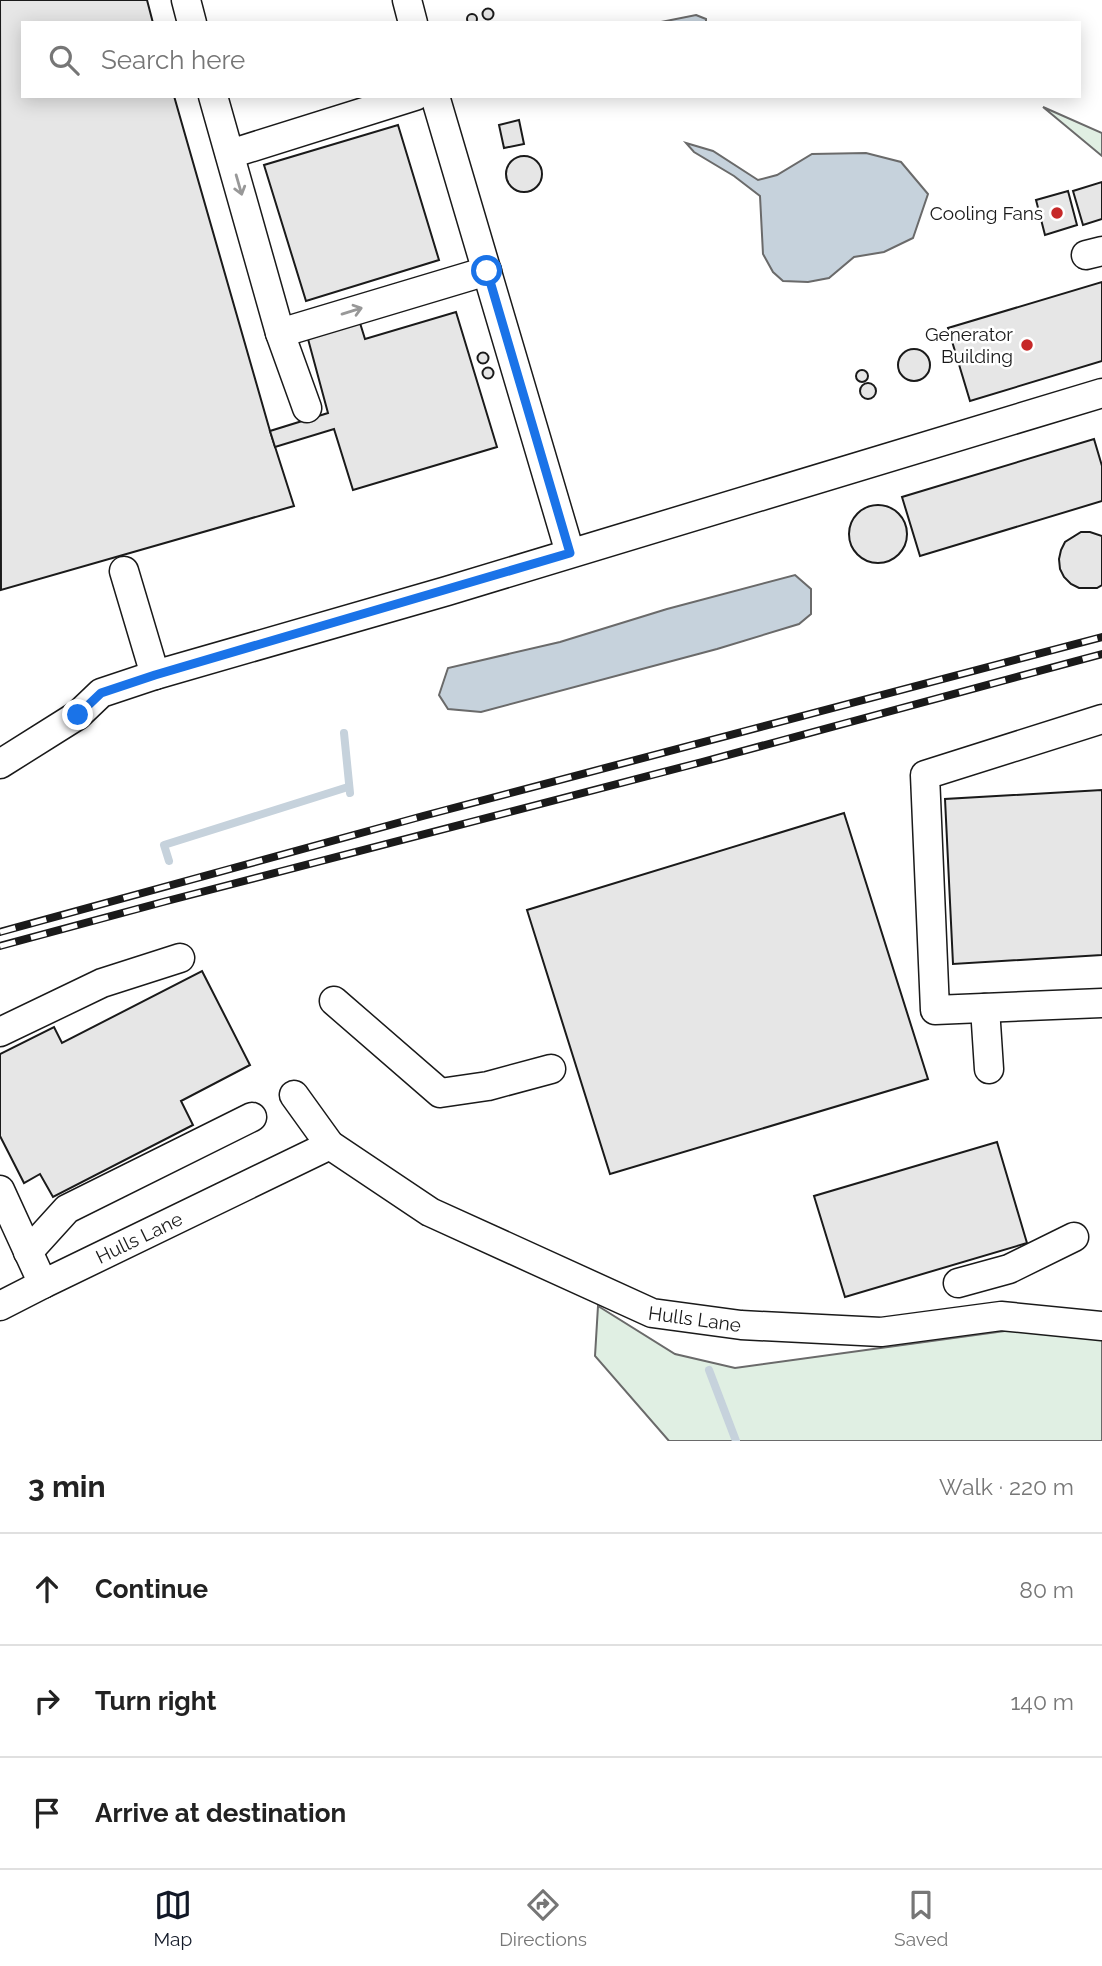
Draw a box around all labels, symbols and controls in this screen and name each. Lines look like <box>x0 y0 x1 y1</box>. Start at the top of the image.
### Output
search box <box>21 21 1081 98</box>
icon: search <box>45 41 83 79</box>
text: Search here <box>101 45 245 75</box>
one-way arrow <box>233 174 246 196</box>
place label: Cooling Fans <box>930 202 1043 224</box>
marker: Cooling Fans <box>1049 205 1065 221</box>
route start <box>471 255 502 286</box>
one-way arrow <box>341 304 363 317</box>
place label: Generator Building <box>925 323 1013 367</box>
marker: Generator Building <box>1019 337 1035 353</box>
route end <box>62 699 93 730</box>
street label: Hulls Lane <box>92 1207 186 1268</box>
street label: Hulls Lane <box>647 1302 742 1336</box>
text: 3 min <box>28 1469 106 1504</box>
text: Walk · 220 m <box>939 1473 1074 1500</box>
icon: ahead <box>28 1570 66 1608</box>
text: Continue <box>95 1574 208 1604</box>
text: 80 m <box>1019 1576 1074 1603</box>
icon: right <box>28 1682 66 1720</box>
text: Turn right <box>95 1686 216 1716</box>
text: 140 m <box>1011 1688 1074 1715</box>
icon: arrive <box>28 1794 66 1832</box>
text: Arrive at destination <box>95 1798 346 1828</box>
tab: Map <box>154 1886 192 1950</box>
tab: Directions <box>499 1886 587 1950</box>
tab: Saved <box>894 1886 948 1950</box>

